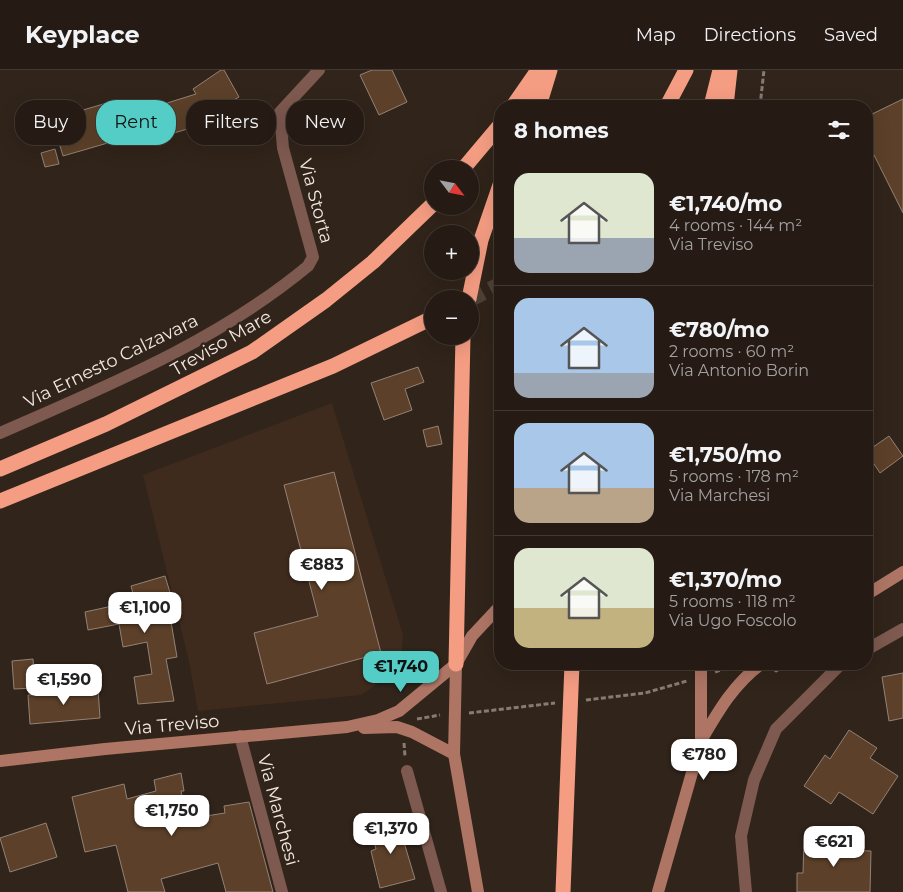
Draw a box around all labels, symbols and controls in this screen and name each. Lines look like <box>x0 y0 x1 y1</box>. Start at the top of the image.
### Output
text: Keyplace <box>25 20 140 49</box>
text: Map <box>636 24 676 46</box>
text: Directions <box>704 24 796 46</box>
text: Saved <box>824 24 878 46</box>
chip: Buy <box>15 100 86 145</box>
chip: Rent <box>96 100 176 145</box>
chip: Filters <box>186 100 276 145</box>
chip: New <box>286 100 364 145</box>
icon: filters <box>825 116 853 144</box>
text: 8 homes <box>514 118 609 143</box>
street label: Via Storta <box>294 156 338 246</box>
north arrow <box>424 160 479 215</box>
map controls <box>424 160 479 345</box>
text: €1,740/mo <box>669 191 782 216</box>
icon: home <box>554 193 614 253</box>
text: 4 rooms · 144 m² <box>669 216 802 235</box>
button: + <box>424 225 479 280</box>
text: Via Treviso <box>669 235 753 254</box>
button: − <box>424 290 479 345</box>
street label: Treviso Mare <box>167 305 275 381</box>
street label: Via Ernesto Calzavara <box>20 309 202 413</box>
text: €780/mo <box>669 317 769 342</box>
icon: home <box>554 318 614 378</box>
text: 2 rooms · 60 m² <box>669 342 794 361</box>
text: Via Antonio Borin <box>669 361 809 380</box>
text: €1,750/mo <box>669 442 781 467</box>
icon: home <box>554 443 614 503</box>
text: 5 rooms · 178 m² <box>669 467 799 486</box>
text: Via Marchesi <box>669 486 770 505</box>
pin: €883 <box>292 548 352 591</box>
text: €883 <box>300 555 344 574</box>
text: €1,370/mo <box>669 567 782 592</box>
icon: home <box>554 568 614 628</box>
pin: €1,100 <box>104 592 186 634</box>
text: 5 rooms · 118 m² <box>669 592 796 611</box>
text: €1,100 <box>119 598 171 617</box>
text: Via Ugo Foscolo <box>669 611 797 630</box>
pin: €1,740 <box>360 650 442 693</box>
text: €1,740 <box>374 657 428 676</box>
pin: €1,590 <box>23 664 105 706</box>
text: €1,590 <box>37 670 91 689</box>
street label: Via Treviso <box>124 710 220 740</box>
pin: €780 <box>674 738 734 781</box>
text: €780 <box>682 745 726 764</box>
street label: Via Marchesi <box>253 752 303 868</box>
pin: €1,750 <box>131 794 213 837</box>
text: €1,750 <box>145 801 199 820</box>
pin: €1,370 <box>350 812 432 855</box>
text: €1,370 <box>364 819 418 838</box>
pin: €621 <box>804 826 864 868</box>
text: €621 <box>815 832 853 851</box>

